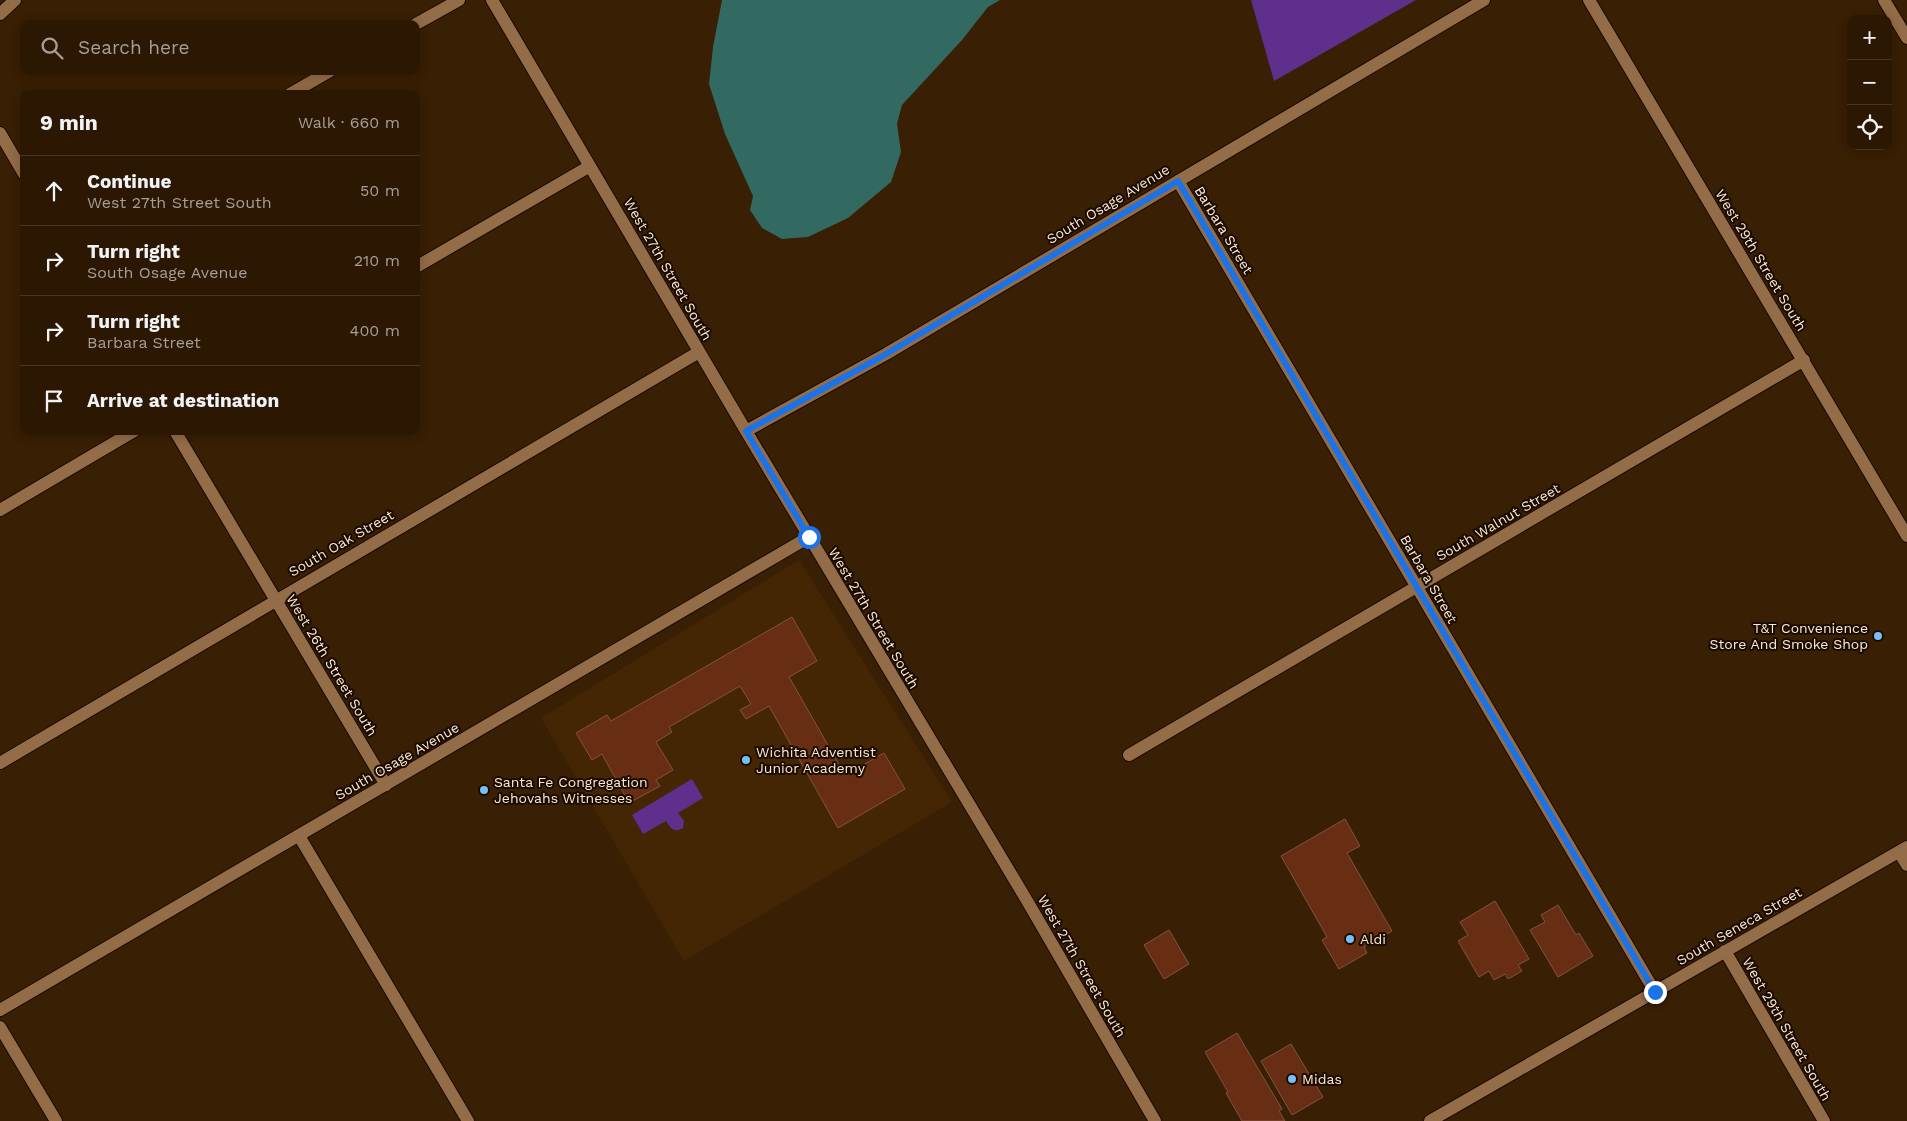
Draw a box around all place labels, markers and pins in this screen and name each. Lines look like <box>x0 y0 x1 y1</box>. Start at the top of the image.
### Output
place label: T&T Convenience Store And Smoke Shop <box>1710 620 1868 652</box>
marker: T&T Convenience Store And Smoke Shop <box>1872 630 1884 642</box>
place label: Wichita Adventist Junior Academy <box>756 744 876 776</box>
marker: Wichita Adventist Junior Academy <box>740 754 752 766</box>
place label: Santa Fe Congregation Jehovahs Witnesses <box>494 774 648 806</box>
marker: Santa Fe Congregation Jehovahs Witnesses <box>478 784 490 796</box>
place label: Aldi <box>1360 931 1386 947</box>
marker: Aldi <box>1344 933 1356 945</box>
place label: Midas <box>1302 1071 1342 1087</box>
marker: Midas <box>1286 1073 1298 1085</box>

